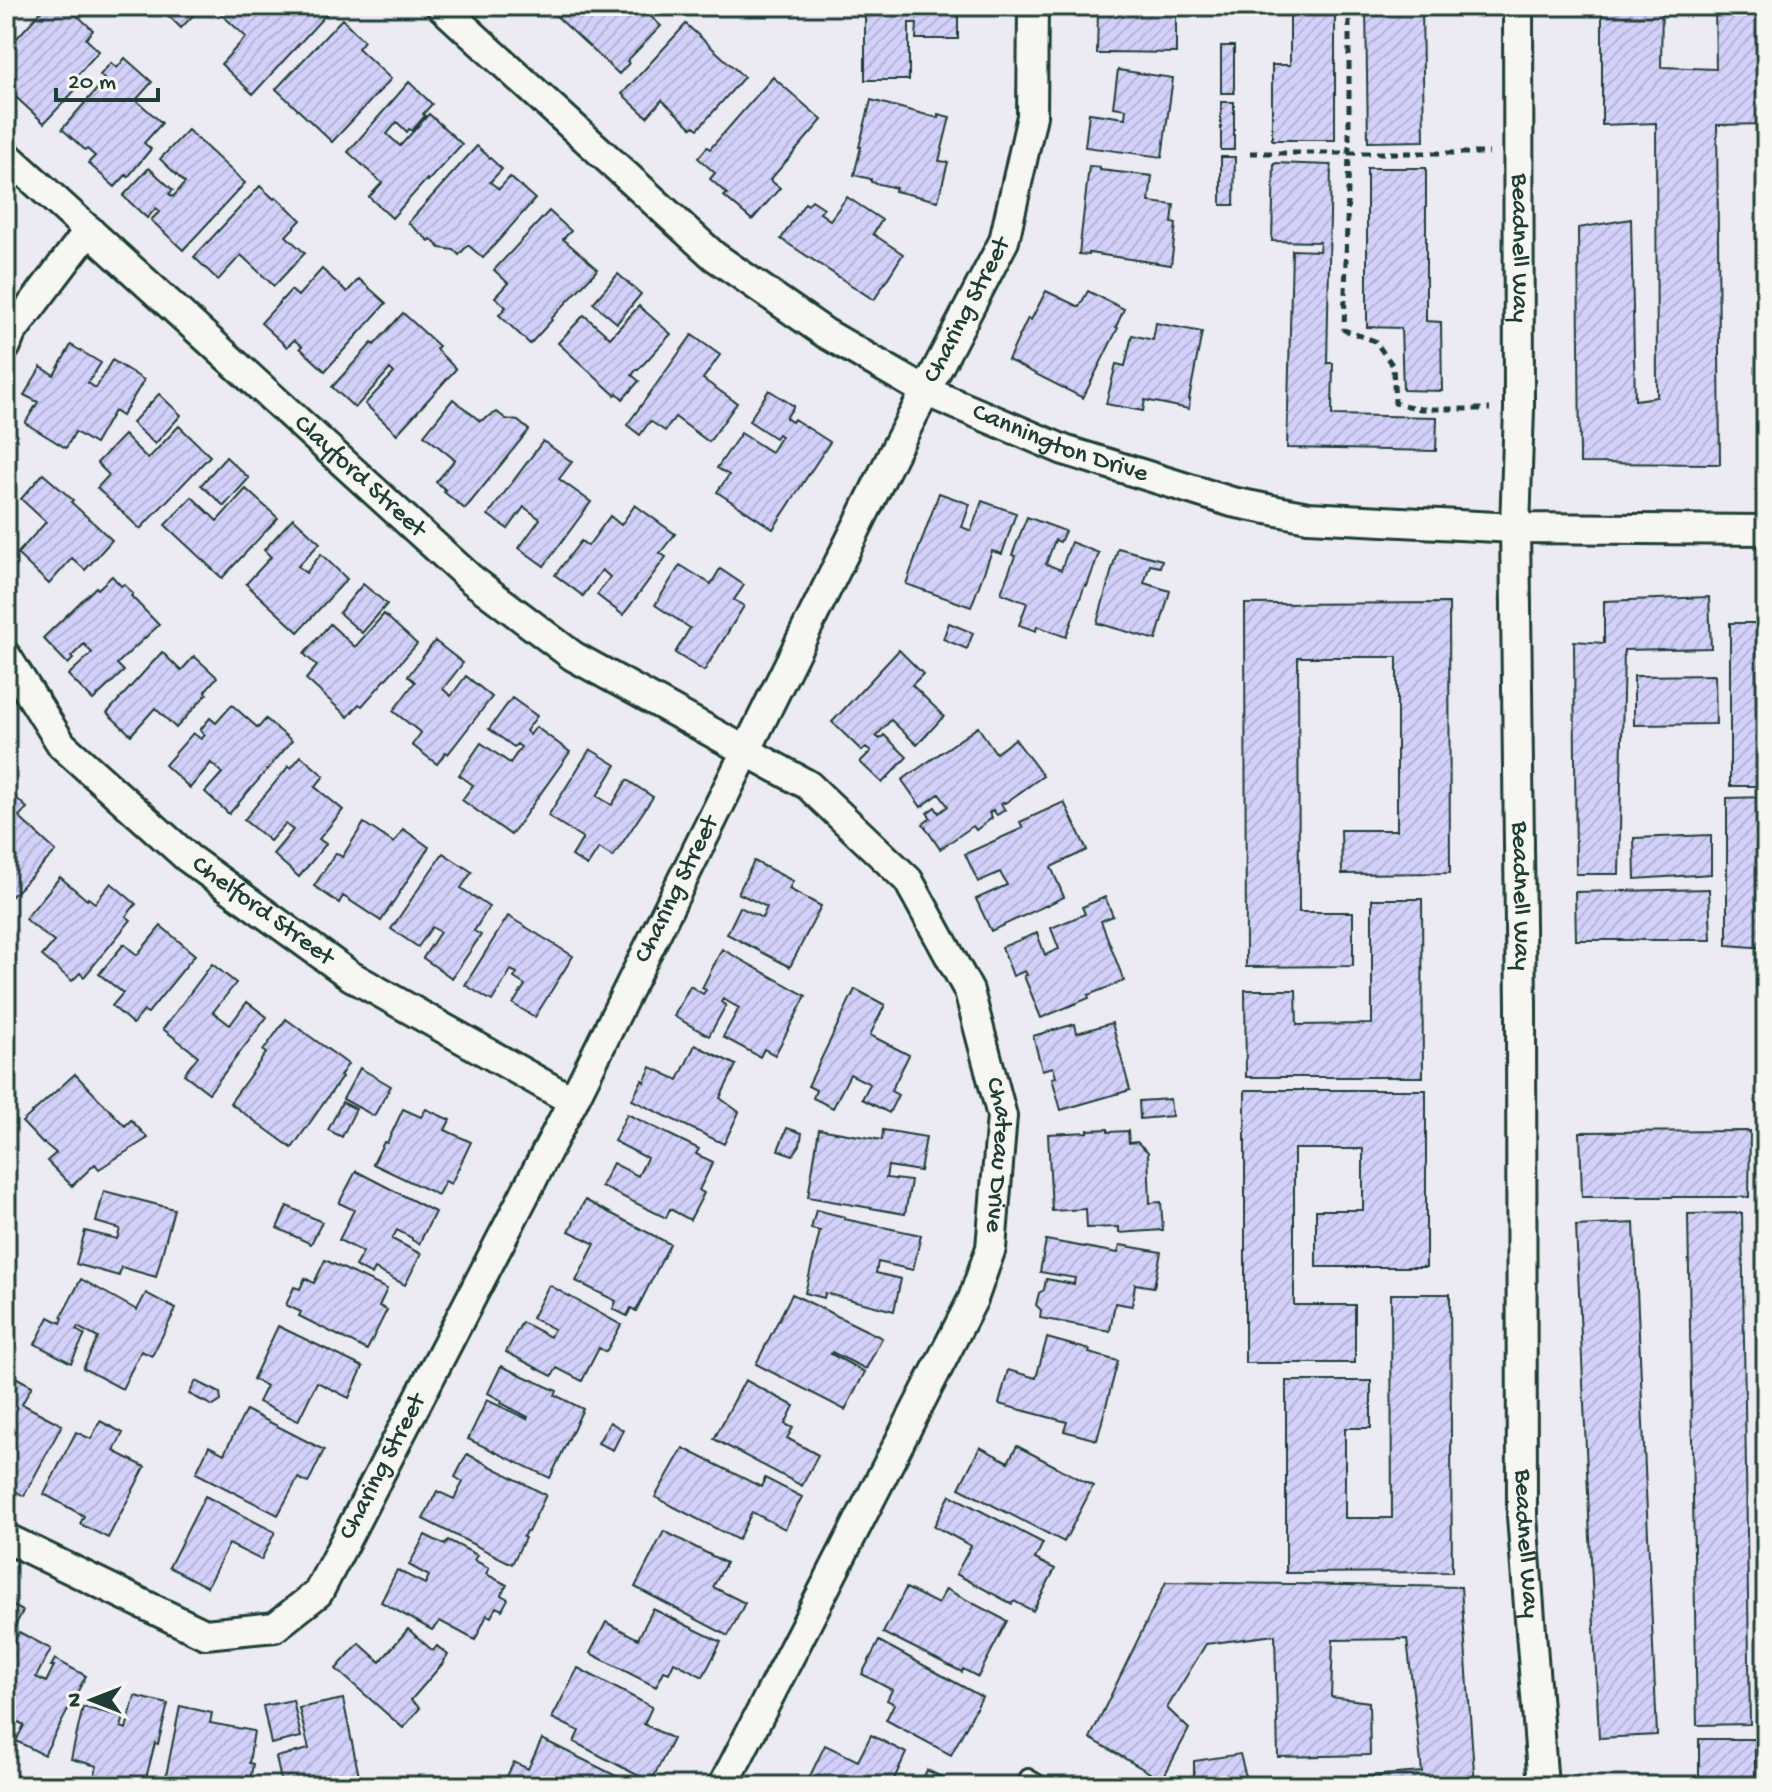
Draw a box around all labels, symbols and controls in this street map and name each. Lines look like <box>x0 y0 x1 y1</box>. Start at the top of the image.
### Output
scale bar <box>56 52 158 102</box>
text: 20 m <box>68 69 116 98</box>
street label: Beadnell Way <box>1503 172 1534 323</box>
street label: Charing Street <box>917 230 1020 389</box>
street label: Cannington Drive <box>967 397 1152 491</box>
street label: Clayford Street <box>286 409 434 547</box>
street label: Charing Street <box>628 809 728 968</box>
street label: Beadnell Way <box>1503 820 1536 971</box>
street label: Chelford Street <box>185 850 342 975</box>
street label: Chateau Drive <box>977 1074 1018 1234</box>
street label: Charing Street <box>333 1387 435 1545</box>
street label: Beadnell Way <box>1506 1468 1545 1620</box>
north arrow <box>52 1660 132 1740</box>
text: N <box>63 1693 89 1707</box>

